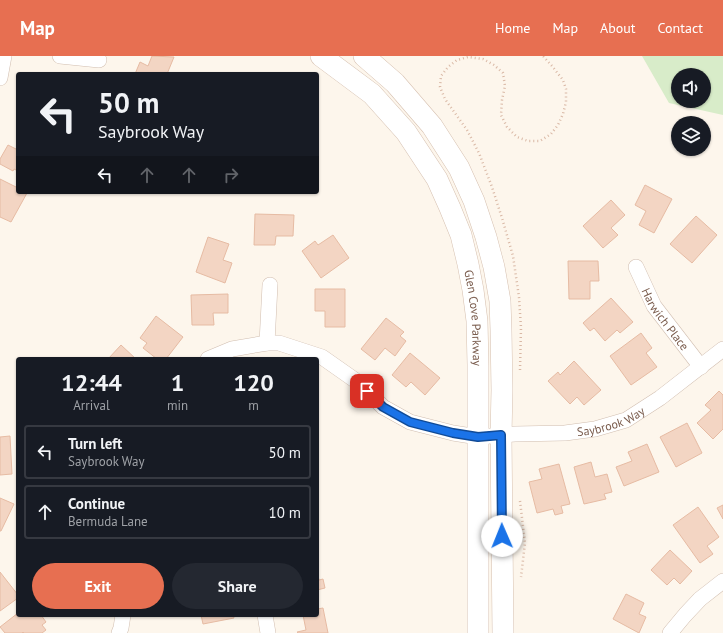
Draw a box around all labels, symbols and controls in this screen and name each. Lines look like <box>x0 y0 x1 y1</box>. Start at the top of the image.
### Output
text: Map <box>20 16 55 40</box>
text: Home <box>495 19 530 37</box>
text: Map <box>552 19 578 37</box>
text: About <box>600 19 636 37</box>
text: Contact <box>658 19 703 37</box>
map controls <box>671 68 711 156</box>
button: sound <box>671 68 711 108</box>
text: 50 m <box>98 84 159 121</box>
icon: left <box>32 88 84 140</box>
button: layers <box>671 116 711 156</box>
text: Saybrook Way <box>98 120 204 143</box>
icon: left <box>94 164 116 186</box>
icon: ahead <box>136 164 158 186</box>
icon: ahead <box>178 164 200 186</box>
icon: right <box>220 164 242 186</box>
street label: Glen Cove Parkway <box>462 268 486 367</box>
street label: Harwich Place <box>639 285 693 353</box>
text: 12:44 <box>61 367 122 398</box>
text: 1 <box>171 367 184 398</box>
text: 120 <box>233 367 274 398</box>
pin <box>350 374 384 408</box>
icon: arrive <box>356 380 378 402</box>
text: Arrival <box>73 397 110 414</box>
text: min <box>167 397 188 414</box>
text: m <box>248 397 259 414</box>
street label: Saybrook Way <box>576 403 647 439</box>
text: Turn left <box>68 434 122 453</box>
icon: left <box>34 441 56 463</box>
text: 50 m <box>268 443 301 462</box>
text: Saybrook Way <box>68 453 145 470</box>
text: Continue <box>68 494 125 513</box>
icon: ahead <box>34 501 56 523</box>
text: 10 m <box>268 503 301 522</box>
text: Bermuda Lane <box>68 513 148 530</box>
position arrow <box>481 515 523 557</box>
button: Exit <box>32 563 164 609</box>
button: Share <box>172 563 303 609</box>

